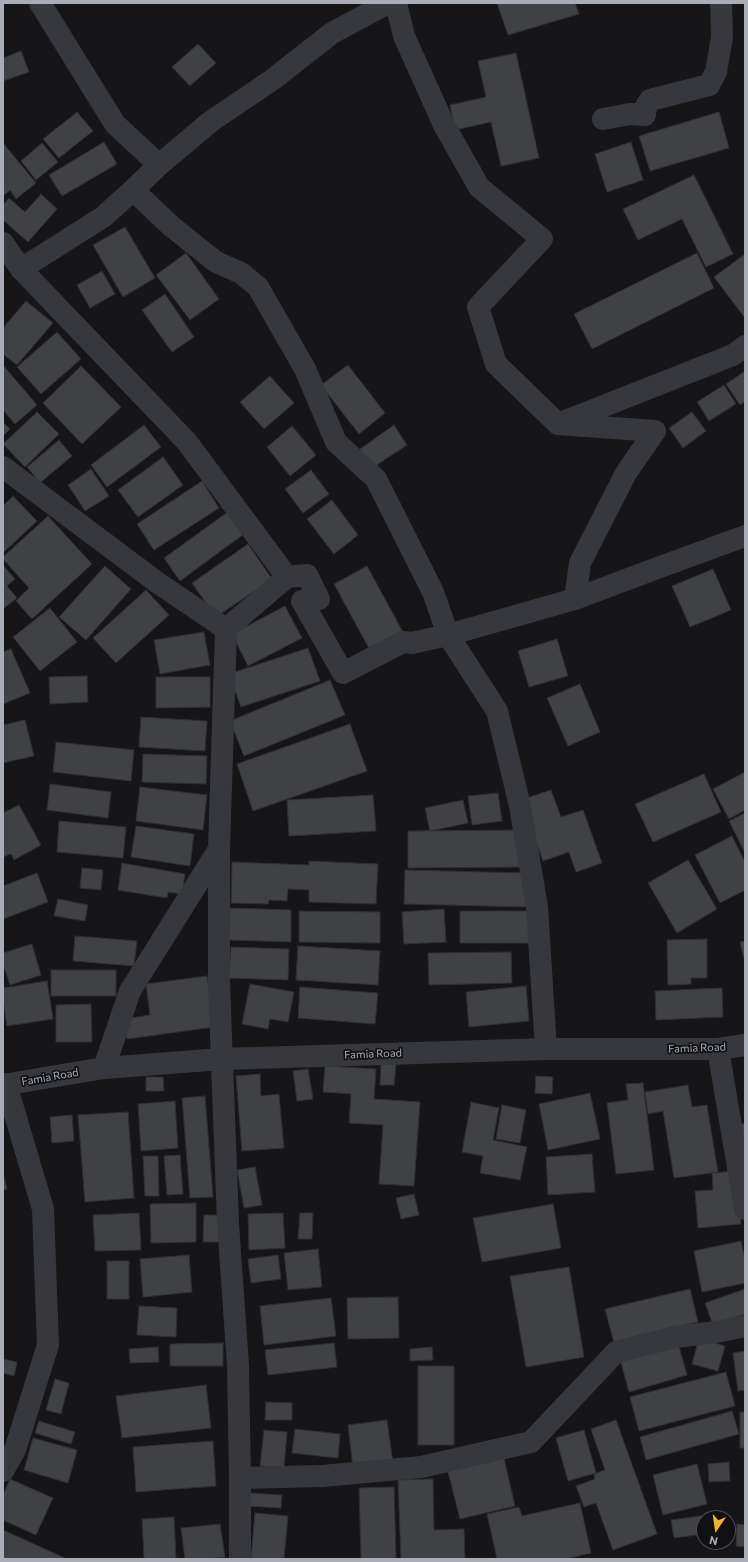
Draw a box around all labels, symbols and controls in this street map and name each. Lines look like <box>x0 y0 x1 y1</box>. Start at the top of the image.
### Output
street label: Famia Road <box>668 1040 726 1056</box>
street label: Famia Road <box>344 1046 402 1062</box>
street label: Famia Road <box>20 1065 80 1089</box>
north arrow <box>696 1510 736 1550</box>
text: N <box>708 1534 719 1548</box>

